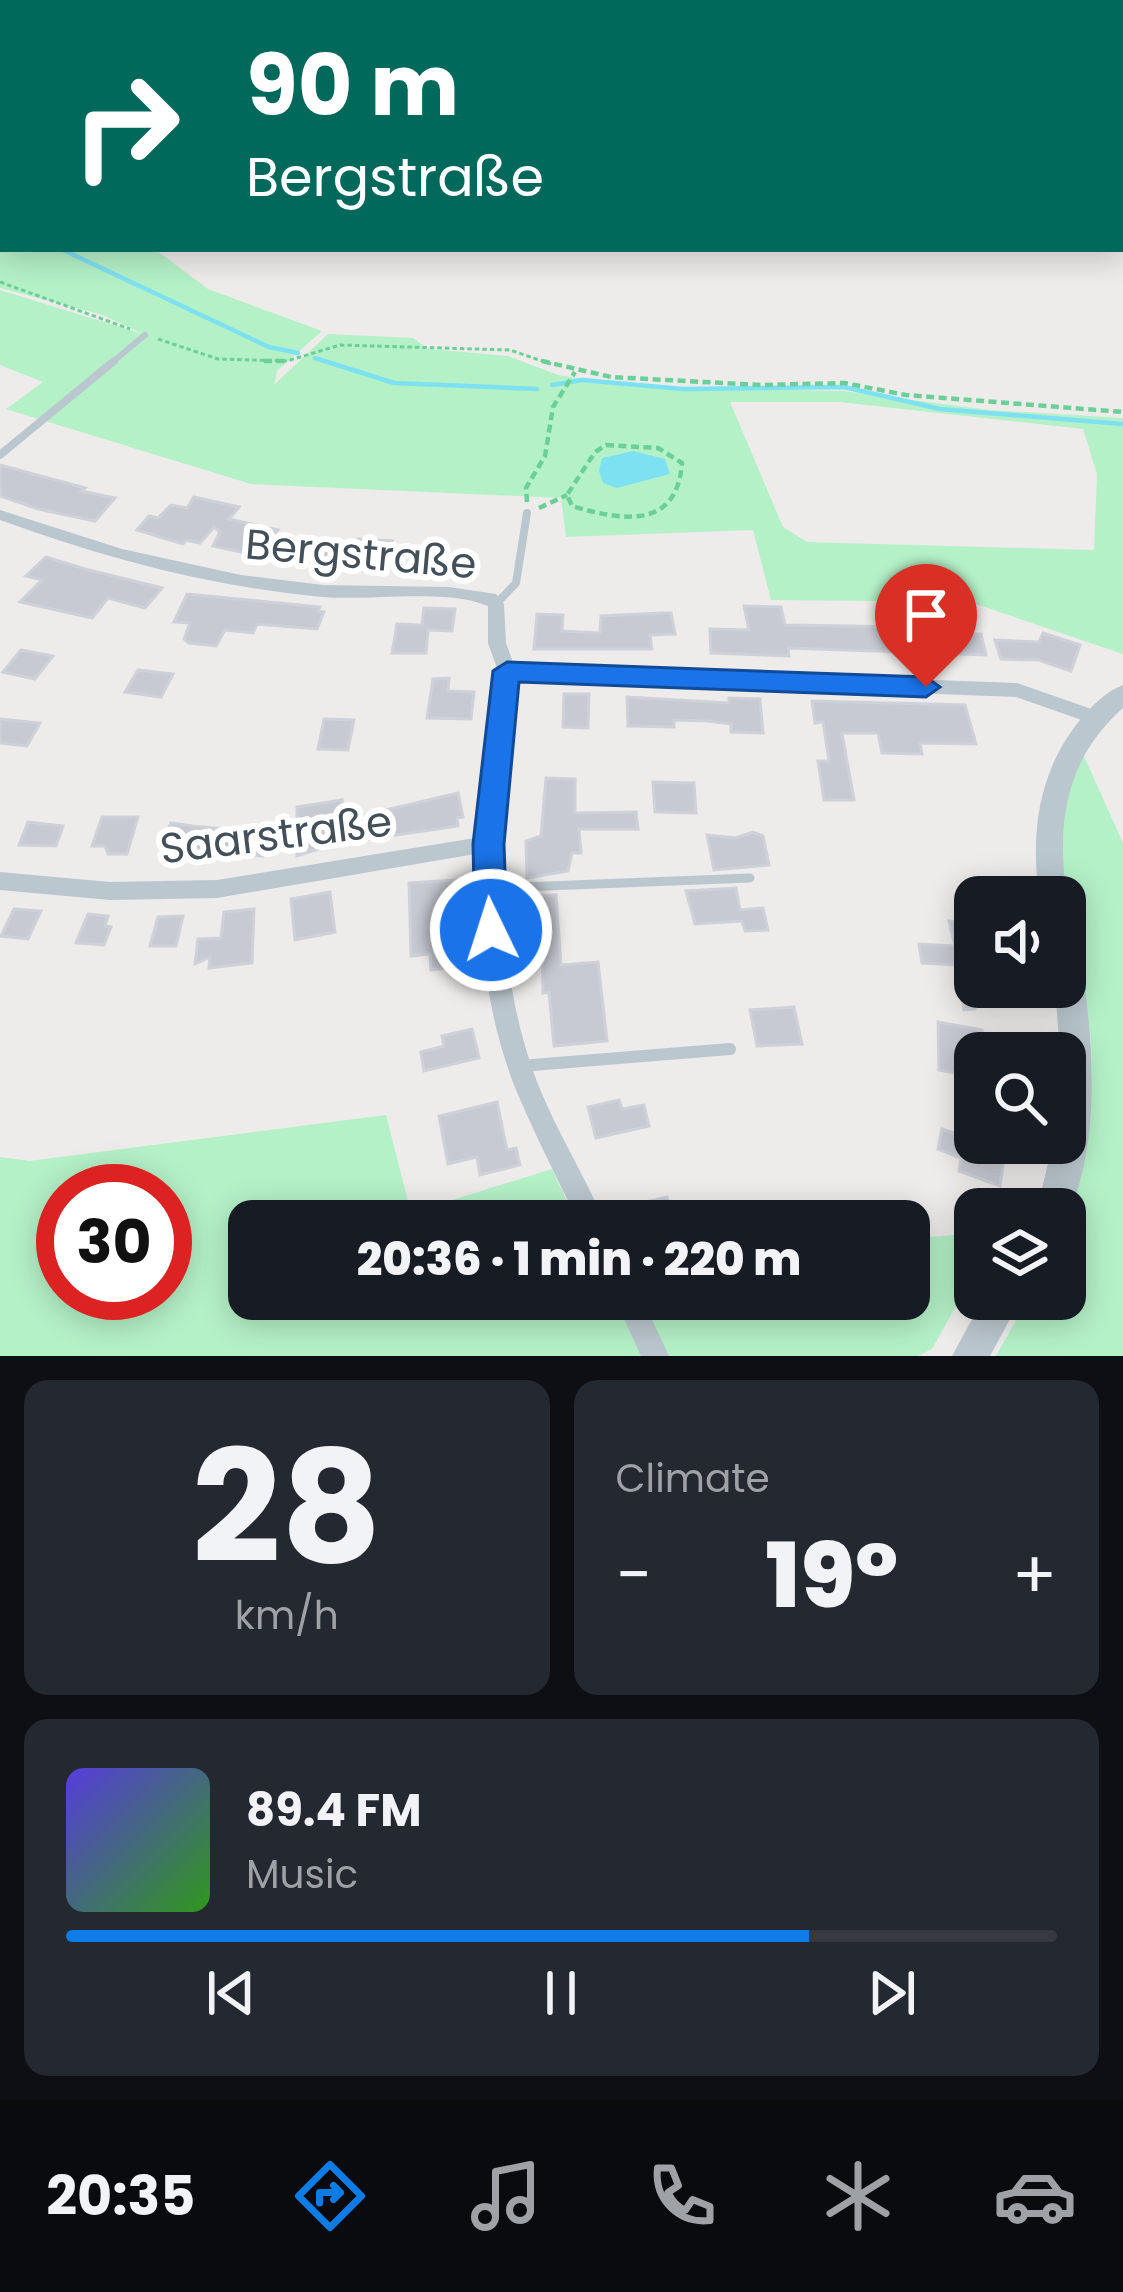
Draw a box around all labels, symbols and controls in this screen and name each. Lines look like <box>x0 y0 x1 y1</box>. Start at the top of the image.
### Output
text: 90 m <box>246 27 459 144</box>
icon: right <box>48 48 204 204</box>
text: Bergstraße <box>246 139 544 215</box>
street label: Bergstraße <box>243 515 479 593</box>
pin <box>875 564 977 687</box>
icon: arrive <box>893 582 959 648</box>
street label: Saarstraße <box>157 792 395 878</box>
position arrow <box>428 867 554 993</box>
map controls <box>954 876 1086 1320</box>
button: sound <box>954 876 1086 1008</box>
button: search <box>954 1032 1086 1164</box>
speed limit sign: 30 <box>36 1164 192 1320</box>
button: layers <box>954 1188 1086 1320</box>
text: 20:36 · 1 min · 220 m <box>357 1228 801 1291</box>
text: 28 <box>192 1398 382 1617</box>
text: Climate <box>616 1451 770 1506</box>
text: 19° <box>766 1512 898 1639</box>
text: − <box>616 1529 652 1621</box>
text: + <box>1012 1529 1057 1621</box>
text: km/h <box>235 1588 339 1643</box>
text: 89.4 FM <box>246 1779 421 1842</box>
text: Music <box>246 1847 358 1902</box>
icon: previous <box>198 1960 264 2026</box>
icon: pause <box>528 1960 594 2026</box>
icon: next <box>859 1960 925 2026</box>
icon: directions <box>288 2154 372 2238</box>
icon: music <box>464 2154 548 2238</box>
icon: phone <box>640 2154 724 2238</box>
icon: climate <box>816 2154 900 2238</box>
icon: car <box>993 2154 1077 2238</box>
text: 20:35 <box>46 2158 195 2234</box>

